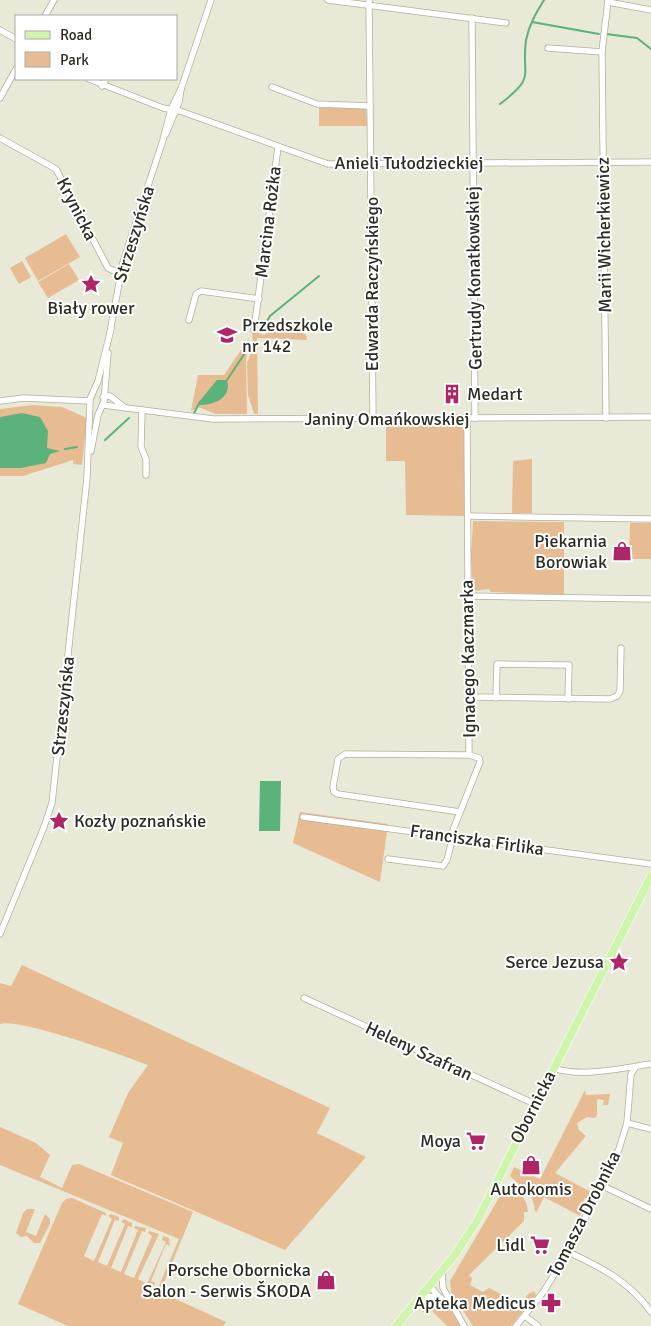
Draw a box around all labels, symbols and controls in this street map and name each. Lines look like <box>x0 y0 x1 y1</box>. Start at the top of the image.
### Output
legend <box>15 15 178 80</box>
text: Road <box>60 26 92 44</box>
text: Park <box>60 51 89 69</box>
street label: Anieli Tułodzieckiej <box>334 152 484 174</box>
street label: Marii Wicherkiewicz <box>592 157 616 313</box>
street label: Marcina Rożka <box>250 165 286 279</box>
street label: Krynicka <box>52 174 102 244</box>
street label: Strzeszyńska <box>109 183 159 285</box>
street label: Gertrudy Konatkowskiej <box>461 186 487 370</box>
street label: Edwarda Raczyńskiego <box>361 197 383 371</box>
place icon: Biały rower <box>80 273 102 295</box>
place label: Biały rower <box>47 297 135 319</box>
place label: Przedszkole nr 142 <box>242 314 333 357</box>
school or university icon: Przedszkole nr 142 <box>216 324 238 346</box>
building icon: Medart <box>441 383 463 405</box>
place label: Medart <box>467 383 523 405</box>
street label: Janiny Omańkowskiej <box>305 408 470 430</box>
place label: Piekarnia Borowiak <box>534 530 607 573</box>
shop icon: Piekarnia Borowiak <box>611 540 633 562</box>
street label: Ignacego Kaczmarka <box>456 580 480 738</box>
street label: Strzeszyńska <box>47 655 79 757</box>
place icon: Kozły poznańskie <box>48 810 70 832</box>
place label: Kozły poznańskie <box>74 810 206 832</box>
street label: Franciszka Firlika <box>409 820 545 860</box>
place label: Serce Jezusa <box>505 951 604 973</box>
place icon: Serce Jezusa <box>608 951 630 973</box>
street label: Heleny Szafran <box>362 1017 476 1085</box>
street label: Obornicka <box>505 1067 561 1147</box>
place label: Moya <box>420 1130 461 1152</box>
supermarket icon: Moya <box>465 1130 487 1152</box>
street label: Tomasza Drobnika <box>543 1147 625 1281</box>
shop icon: Autokomis <box>520 1154 542 1176</box>
place label: Autokomis <box>490 1178 572 1200</box>
place label: Lidl <box>496 1234 525 1256</box>
supermarket icon: Lidl <box>529 1234 551 1256</box>
place label: Porsche Obornicka Salon - Serwis ŠKODA <box>143 1259 311 1302</box>
shop icon: Porsche Obornicka Salon - Serwis ŠKODA <box>315 1269 337 1291</box>
place label: Apteka Medicus <box>414 1292 536 1314</box>
pharmacy icon: Apteka Medicus <box>540 1292 562 1314</box>

